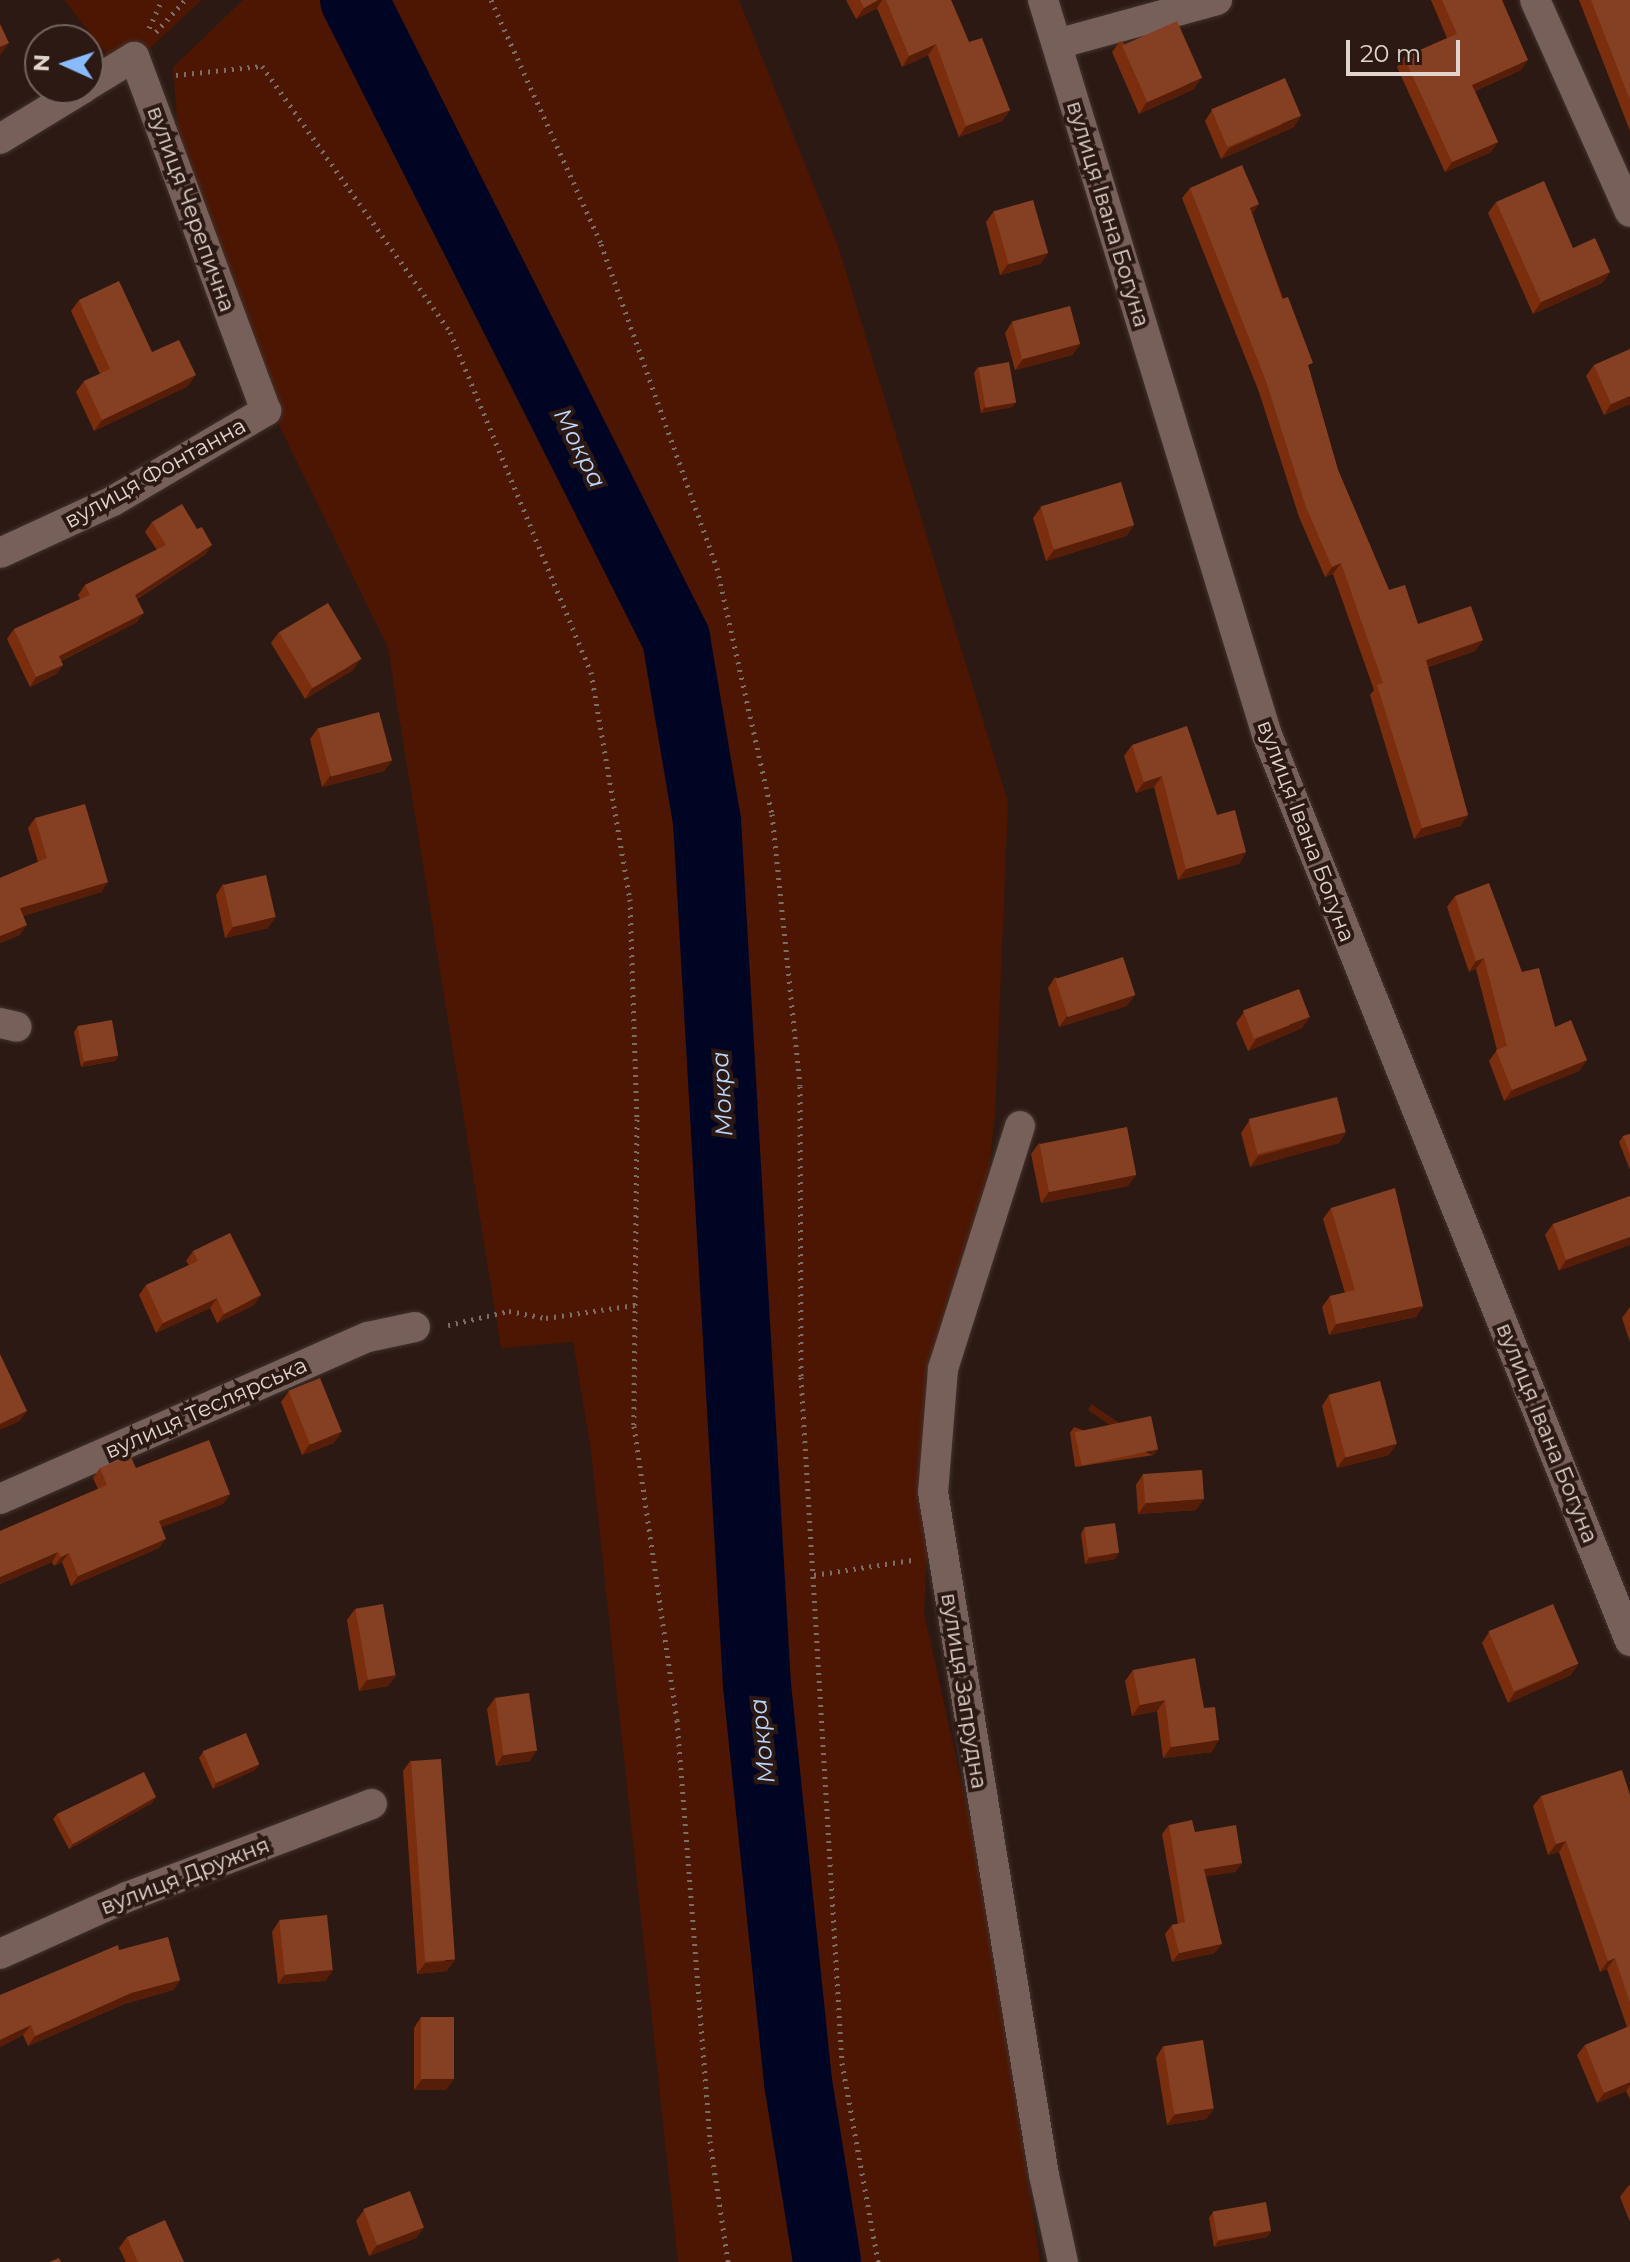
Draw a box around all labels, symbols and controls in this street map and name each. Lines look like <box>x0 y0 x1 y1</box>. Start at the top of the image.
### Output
north arrow <box>24 24 104 104</box>
scale bar <box>1350 24 1464 74</box>
text: 20 m <box>1360 39 1421 68</box>
text: N <box>28 53 55 72</box>
street label: вулиця Івана Богуна <box>1061 98 1155 330</box>
street label: вулиця Черепична <box>141 102 241 316</box>
water label: Мокра <box>548 403 612 493</box>
street label: вулиця Фонтанна <box>60 412 250 534</box>
street label: вулиця Івана Богуна <box>1252 717 1360 945</box>
water label: Мокра <box>705 1051 739 1137</box>
street label: вулиця Івана Богуна <box>1491 1319 1603 1547</box>
street label: вулиця Теслярська <box>101 1352 311 1464</box>
street label: вулиця Запрудна <box>935 1591 993 1791</box>
water label: Мокра <box>743 1697 781 1785</box>
street label: вулиця Дружня <box>97 1832 273 1920</box>

